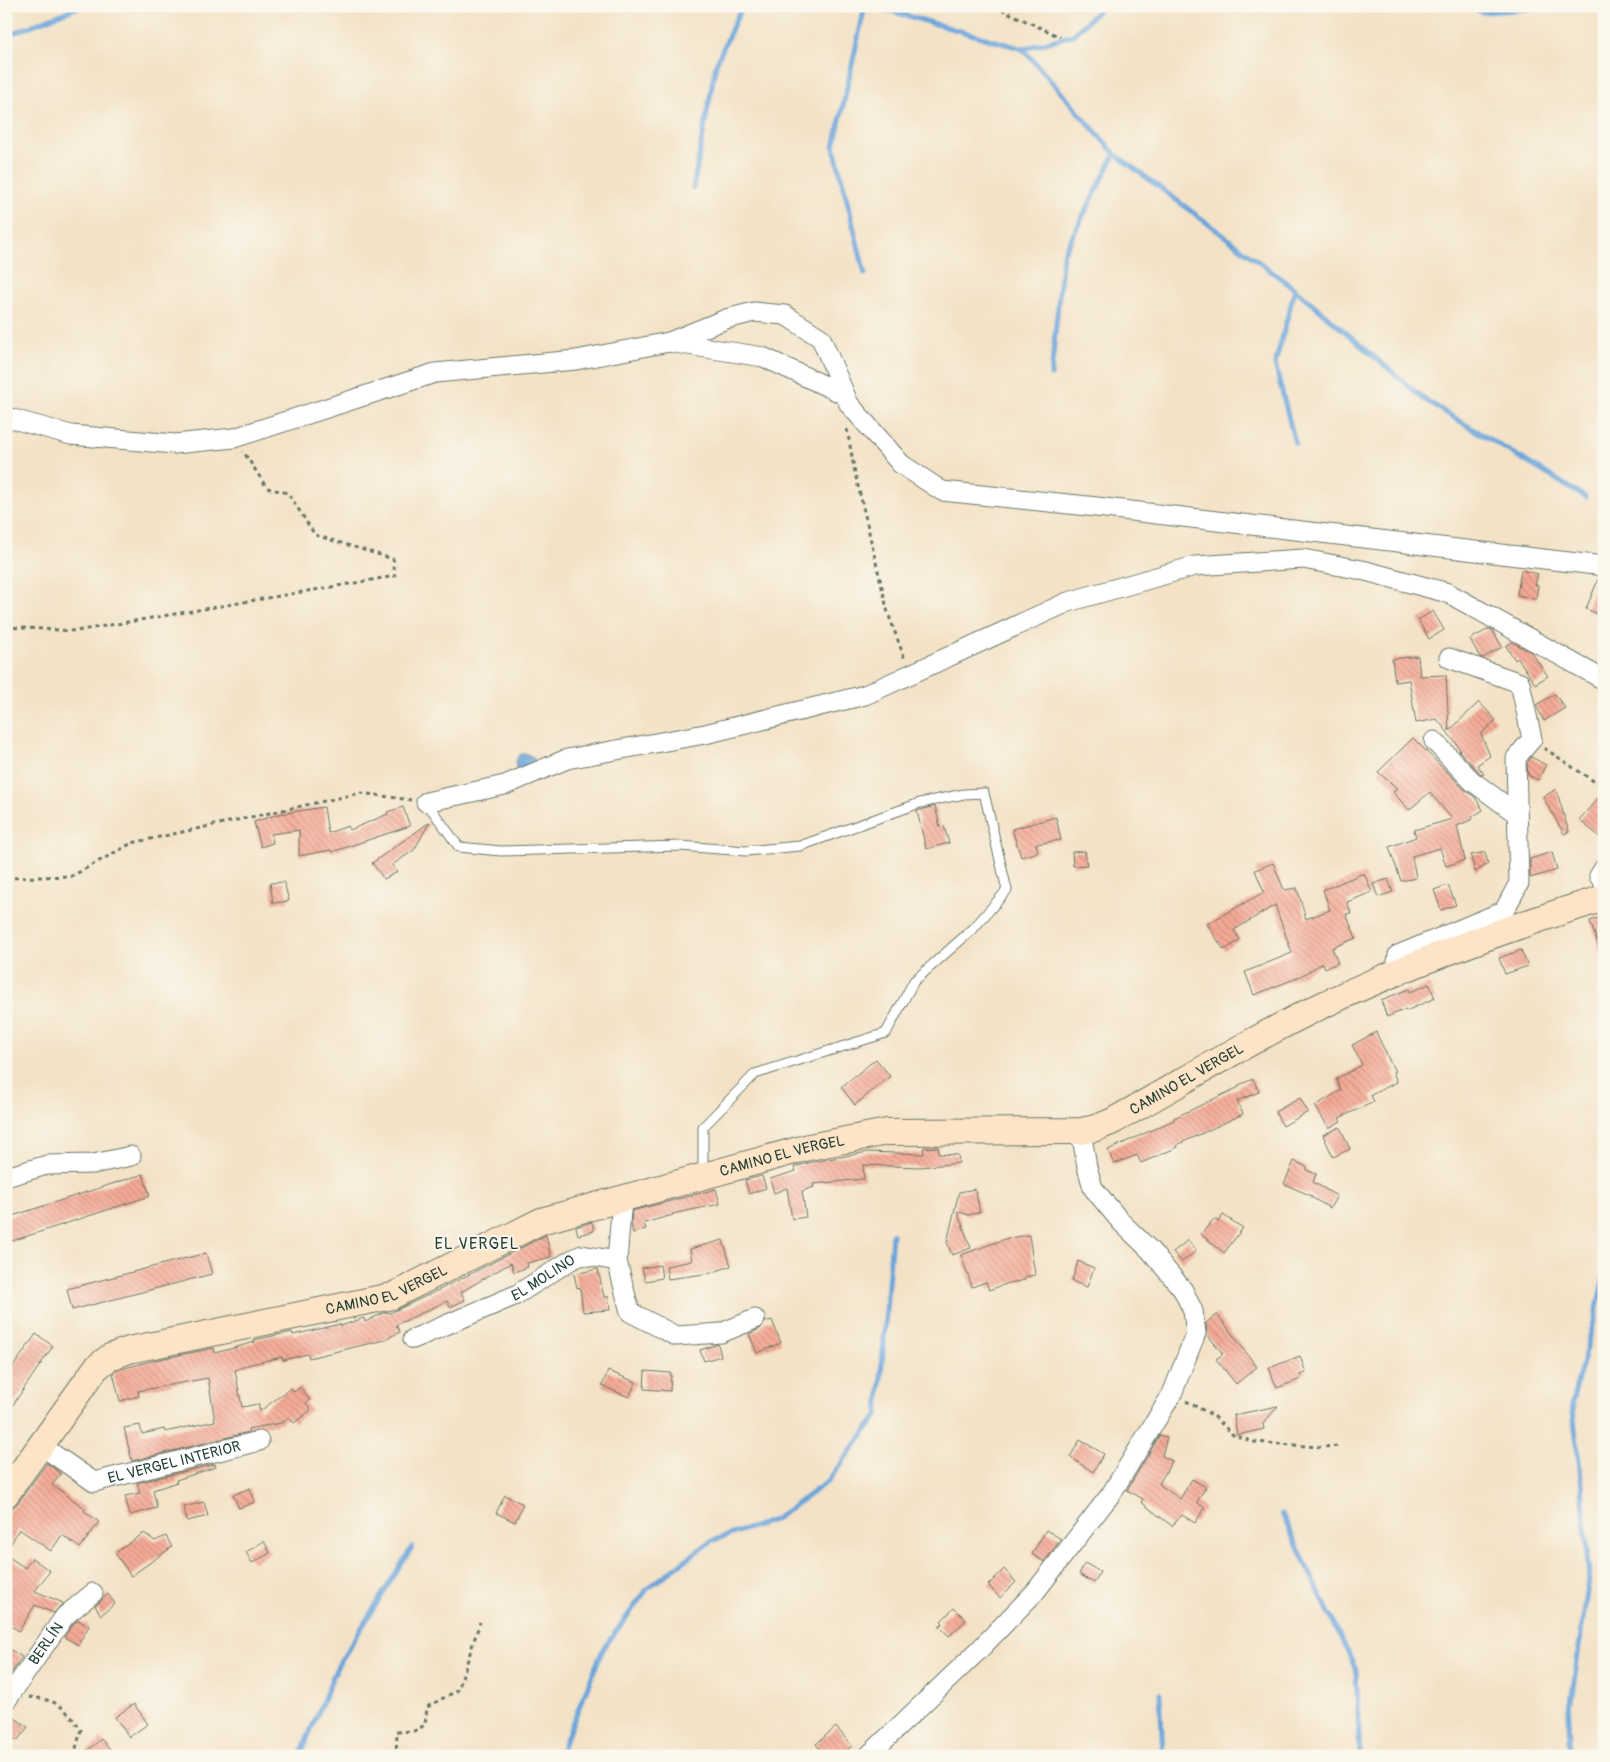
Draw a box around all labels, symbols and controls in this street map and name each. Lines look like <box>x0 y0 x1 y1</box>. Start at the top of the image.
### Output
street label: CAMINO EL VERGEL <box>1126 1039 1247 1120</box>
street label: CAMINO EL VERGEL <box>718 1131 846 1181</box>
district label: EL VERGEL <box>435 1234 519 1254</box>
street label: EL MOLINO <box>509 1251 579 1306</box>
street label: CAMINO EL VERGEL <box>324 1261 451 1319</box>
street label: EL VERGEL INTERIOR <box>106 1437 243 1488</box>
street label: BERLÍN <box>25 1619 68 1669</box>

